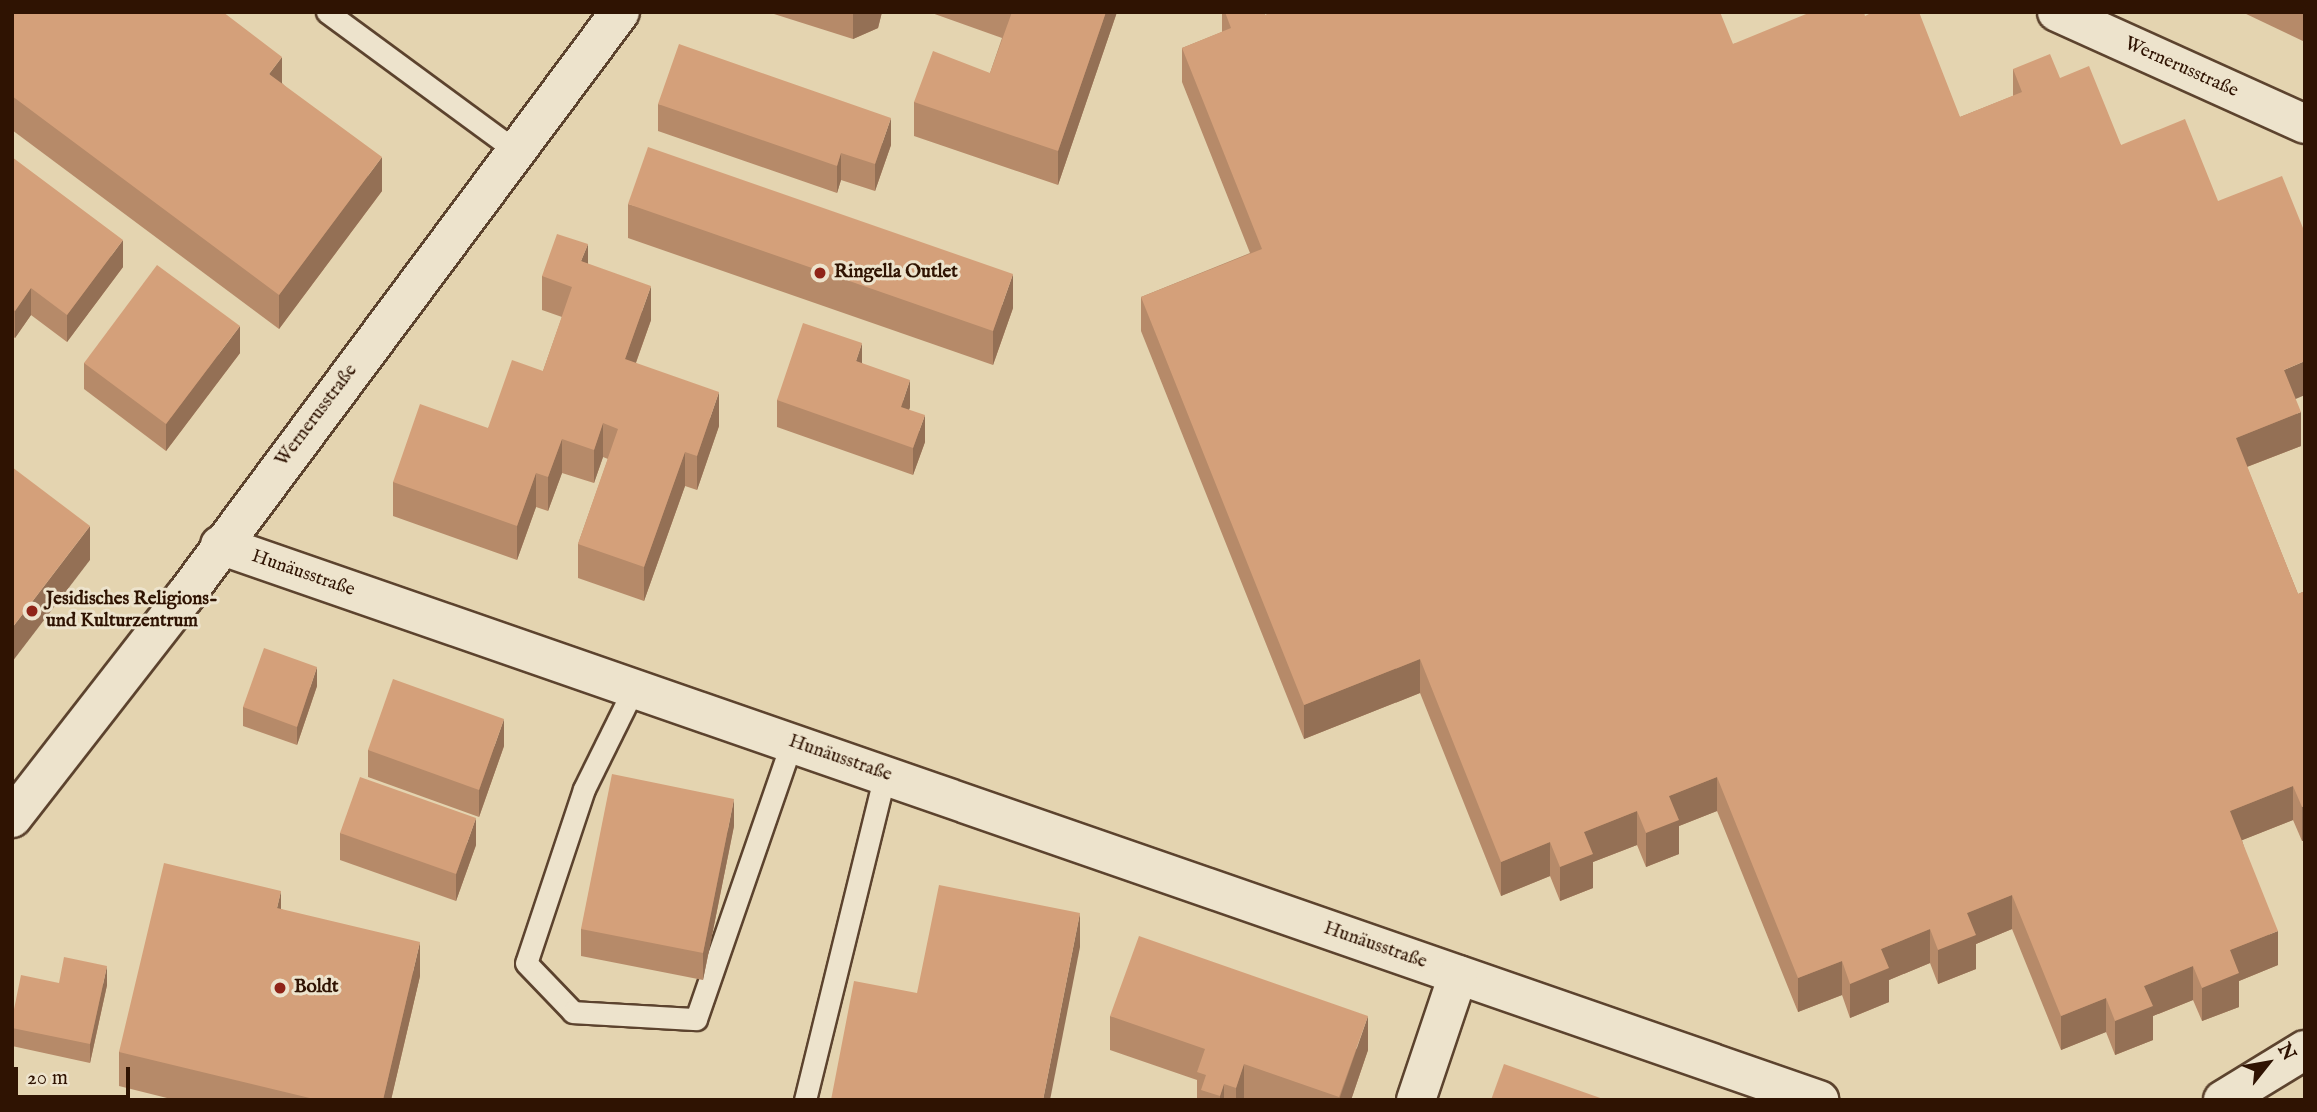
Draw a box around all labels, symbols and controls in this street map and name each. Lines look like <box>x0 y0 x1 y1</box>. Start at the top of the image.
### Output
street label: Wernerusstraße <box>2121 33 2241 103</box>
place label: Ringella Outlet <box>834 262 958 284</box>
marker: Ringella Outlet <box>812 265 828 281</box>
street label: Wernerusstraße <box>271 360 363 472</box>
street label: Hunäusstraße <box>248 546 358 602</box>
place label: Jesidisches Religions- und Kulturzentrum <box>46 589 218 633</box>
marker: Jesidisches Religions- und Kulturzentrum <box>24 603 40 619</box>
street label: Hunäusstraße <box>785 731 895 787</box>
street label: Hunäusstraße <box>1320 918 1430 974</box>
place label: Boldt <box>294 977 339 999</box>
marker: Boldt <box>272 980 288 996</box>
north arrow <box>2233 1028 2303 1098</box>
text: N <box>2271 1039 2301 1065</box>
scale bar <box>18 1052 133 1096</box>
text: 20 m <box>27 1065 68 1092</box>

